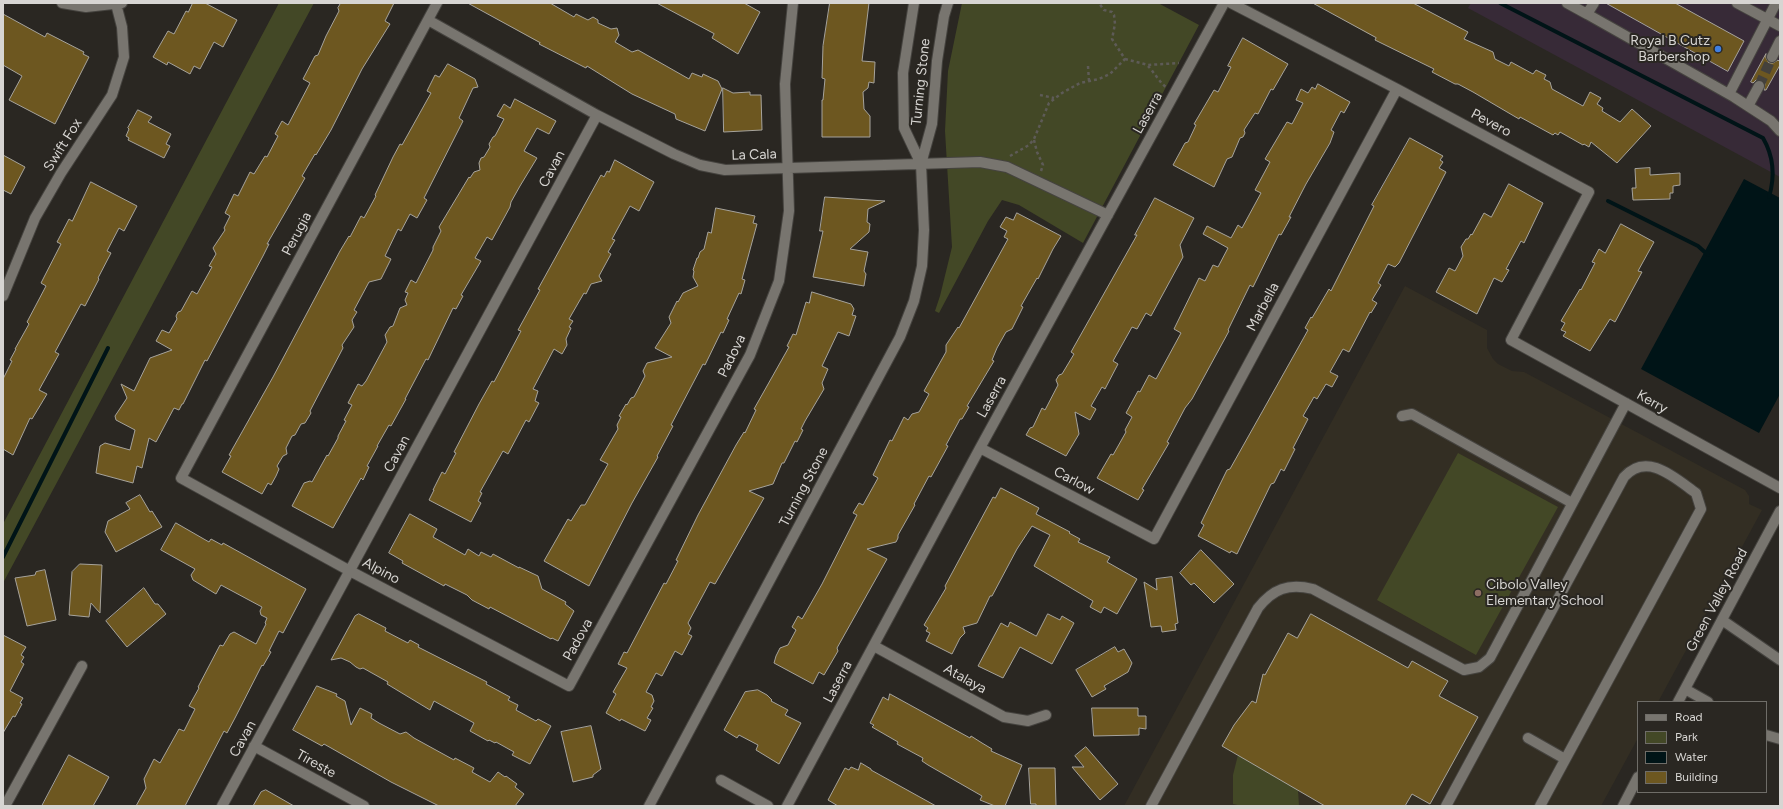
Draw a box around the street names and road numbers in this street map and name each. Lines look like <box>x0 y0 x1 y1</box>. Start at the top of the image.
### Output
street label: Turning Stone <box>908 38 934 126</box>
street label: Laserra <box>1130 89 1166 137</box>
street label: Pevero <box>1468 105 1514 141</box>
street label: Swift Fox <box>40 116 86 174</box>
street label: La Cala <box>731 146 777 164</box>
street label: Cavan <box>535 148 569 190</box>
street label: Perugia <box>279 209 315 259</box>
street label: Marbella <box>1243 280 1283 334</box>
street label: Padova <box>714 332 750 380</box>
street label: Laserra <box>974 373 1010 421</box>
street label: Kerry <box>1634 387 1670 417</box>
street label: Cavan <box>380 433 414 475</box>
street label: Turning Stone <box>776 444 832 530</box>
street label: Carlow <box>1051 463 1097 499</box>
street label: Green Valley Road <box>1683 545 1751 655</box>
street label: Alpino <box>359 554 403 588</box>
street label: Padova <box>560 616 596 664</box>
street label: Laserra <box>820 658 856 706</box>
street label: Atalaya <box>941 660 989 698</box>
street label: Cavan <box>226 718 260 760</box>
street label: Tireste <box>293 746 339 782</box>

